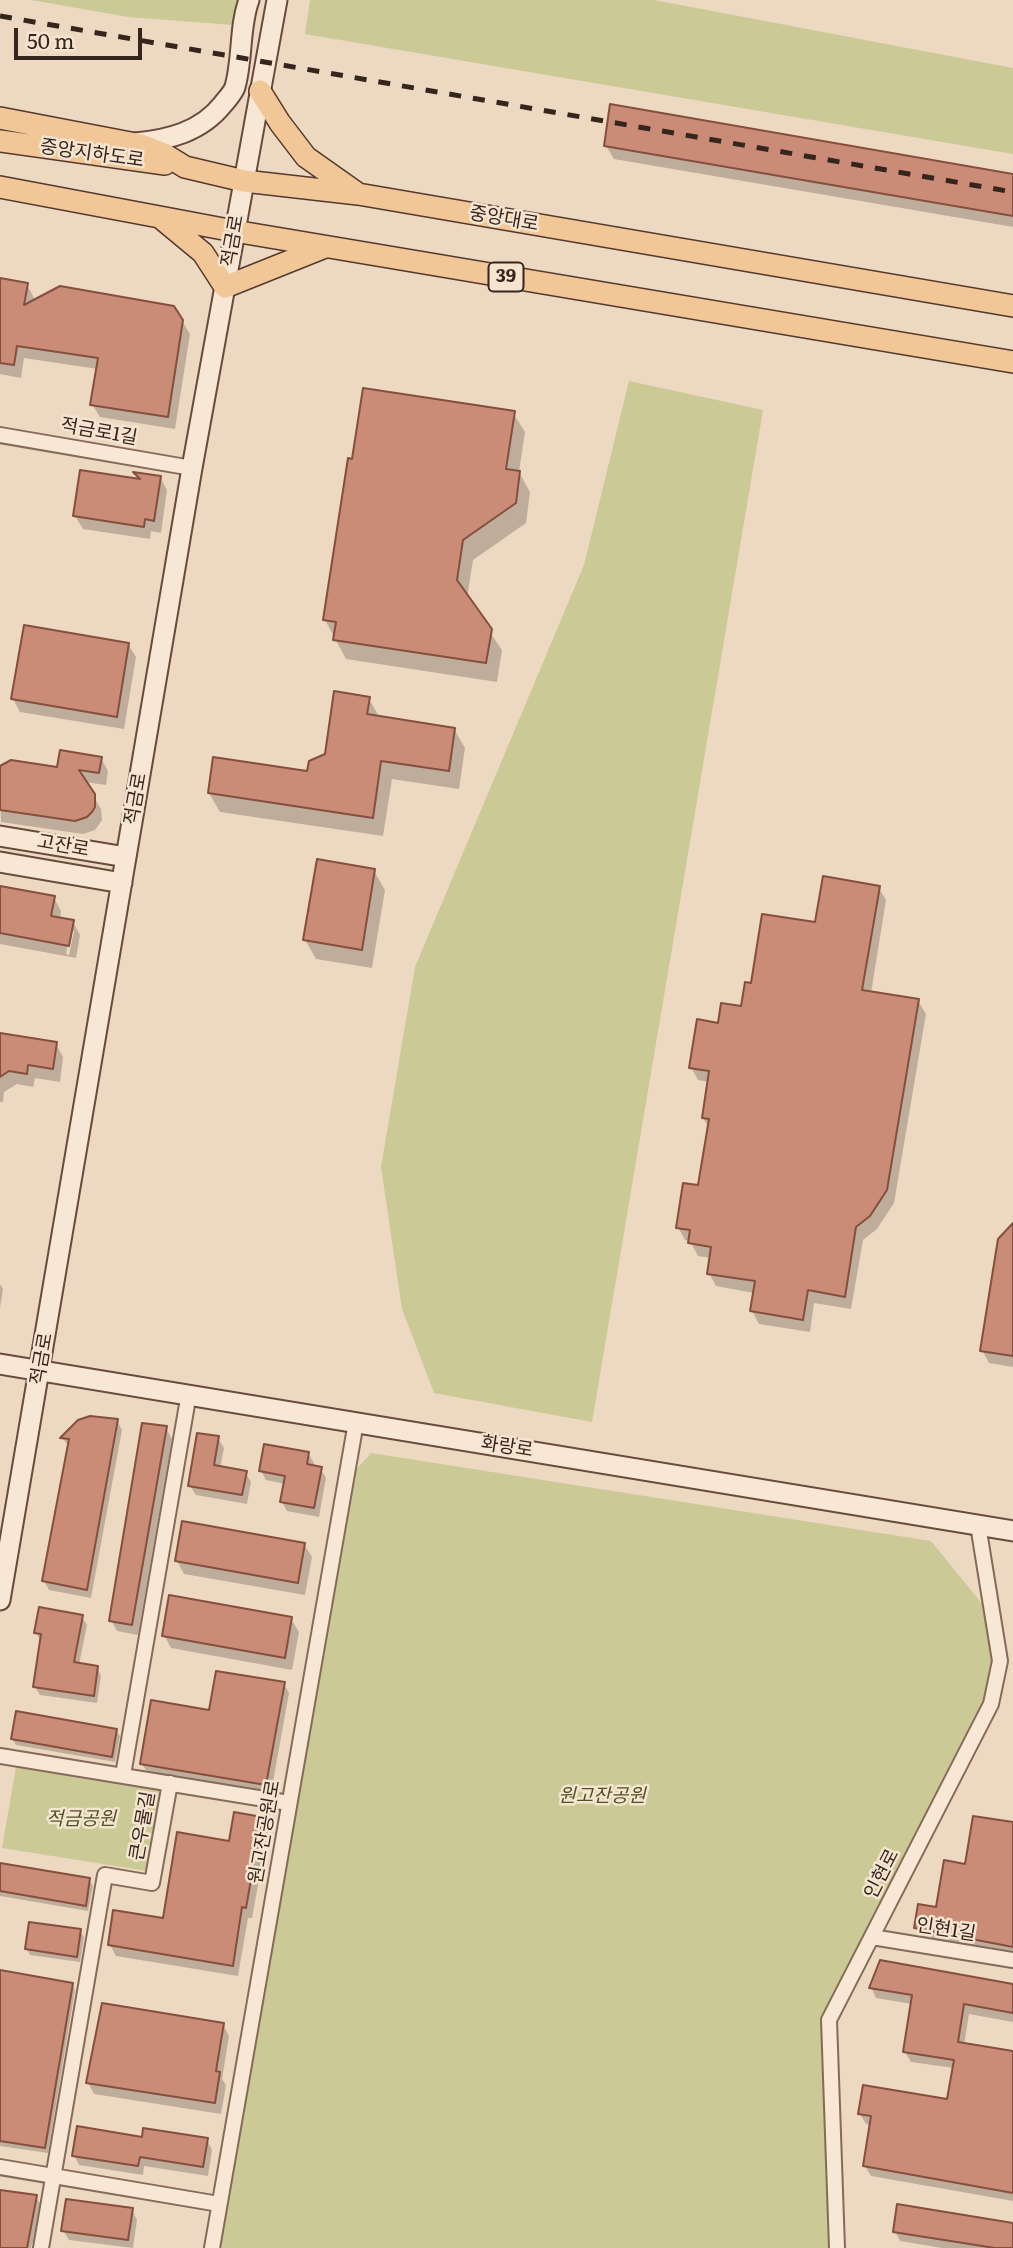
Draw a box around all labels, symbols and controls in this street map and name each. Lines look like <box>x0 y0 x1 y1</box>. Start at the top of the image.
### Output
scale bar <box>18 14 145 58</box>
text: 50 m <box>27 24 74 55</box>
street label: 중앙지하도로 <box>38 135 146 173</box>
street label: 중앙대로 <box>468 202 540 236</box>
street label: 적금로 <box>217 213 249 269</box>
road number: 39 <box>489 262 524 292</box>
street label: 적금로1길 <box>59 414 139 450</box>
street label: 적금로 <box>120 771 152 827</box>
street label: 고잔로 <box>35 830 91 862</box>
street label: 적금로 <box>26 1331 58 1387</box>
street label: 화랑로 <box>479 1432 535 1462</box>
street label: 원고잔공원로 <box>245 1778 285 1886</box>
park label: 원고잔공원 <box>558 1785 646 1807</box>
street label: 큰우물길 <box>126 1790 160 1862</box>
park label: 적금공원 <box>46 1808 116 1830</box>
street label: 인현로 <box>860 1845 904 1903</box>
street label: 인현1길 <box>915 1914 977 1946</box>

